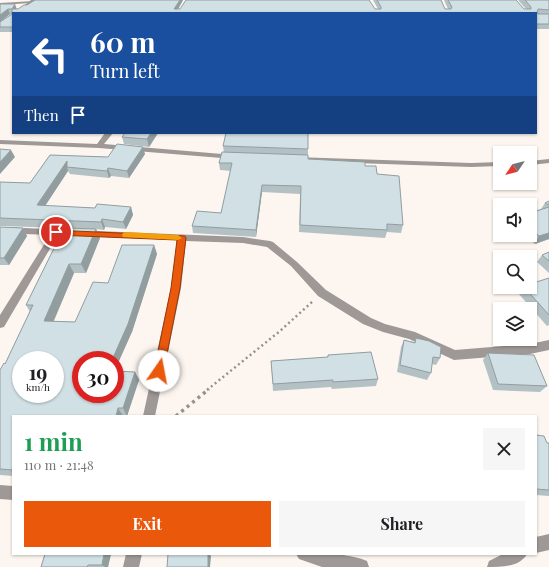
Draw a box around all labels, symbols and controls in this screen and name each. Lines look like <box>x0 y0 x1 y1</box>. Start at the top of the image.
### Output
text: 60 m <box>90 23 156 60</box>
icon: left <box>24 28 76 80</box>
text: Turn left <box>90 59 160 83</box>
icon: arrive <box>67 104 89 126</box>
text: Then <box>24 105 59 125</box>
north arrow <box>493 146 537 190</box>
map controls <box>493 146 537 346</box>
button: sound <box>493 198 537 242</box>
pin <box>39 215 73 249</box>
icon: arrive <box>45 221 67 243</box>
button: search <box>493 250 537 294</box>
button: layers <box>493 302 537 346</box>
position arrow <box>138 350 180 392</box>
speed limit sign: 30 <box>72 351 124 403</box>
text: 19 <box>29 358 47 385</box>
text: km/h <box>26 380 50 394</box>
text: 1 min <box>24 425 83 457</box>
button: close <box>483 428 525 470</box>
text: 110 m · 21:48 <box>24 456 94 473</box>
button: Exit <box>24 501 271 547</box>
button: Share <box>279 501 525 547</box>

